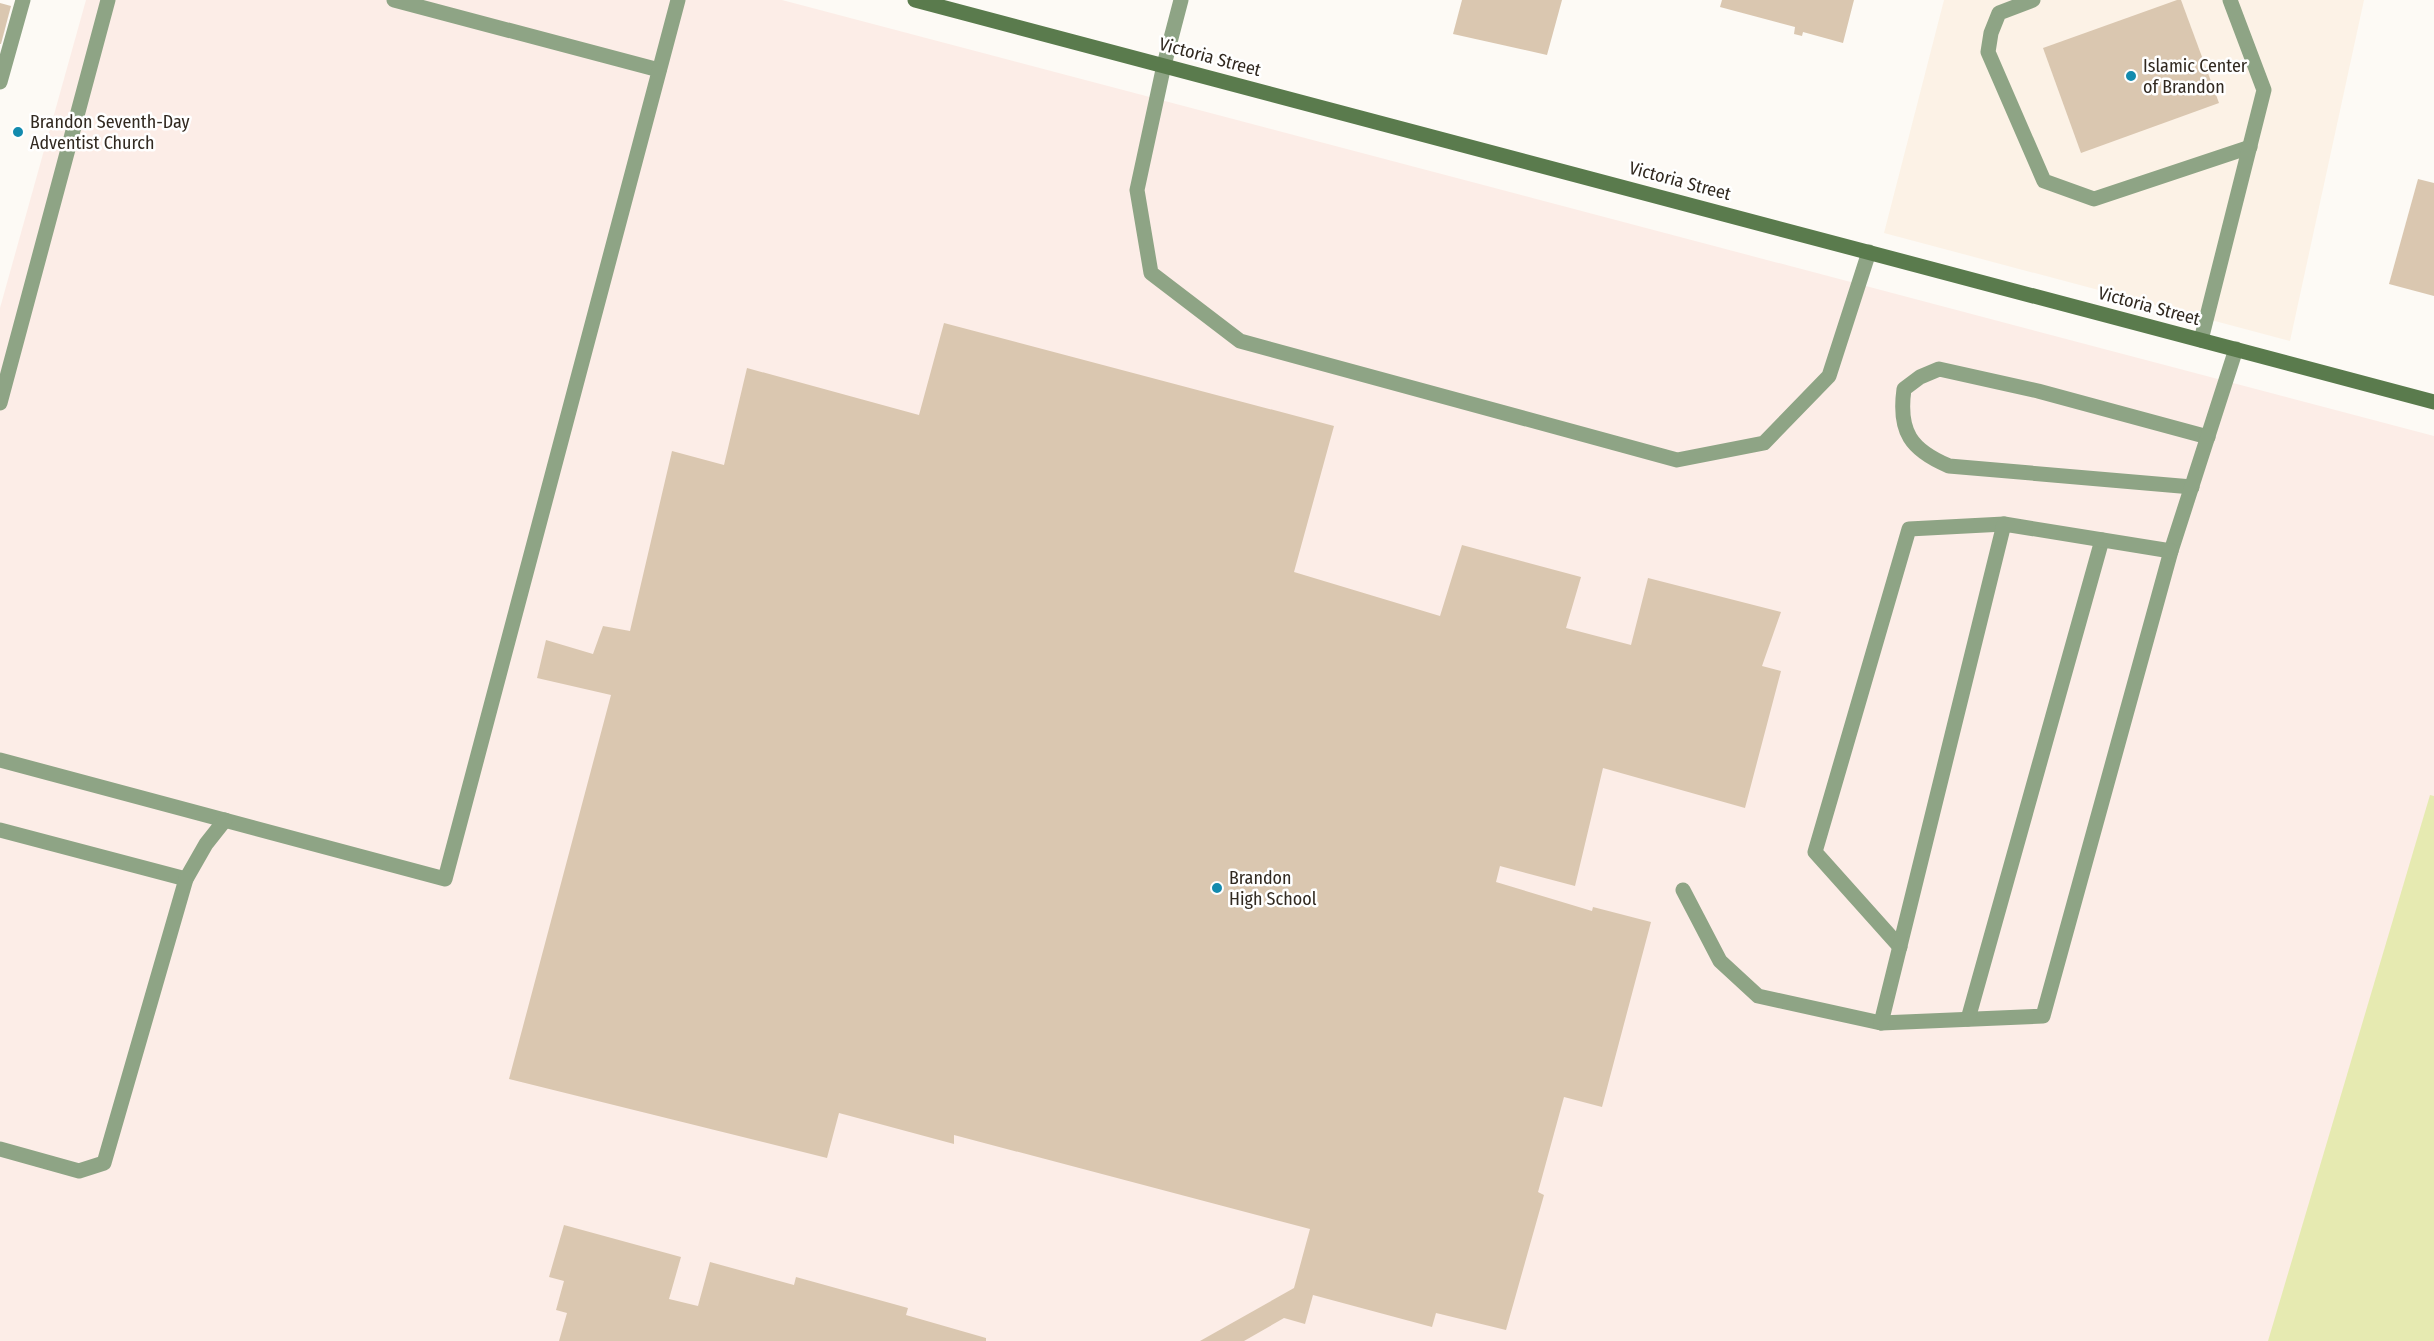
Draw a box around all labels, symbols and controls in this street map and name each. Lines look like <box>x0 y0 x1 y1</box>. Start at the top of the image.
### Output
street label: Victoria Street <box>1157 33 1263 81</box>
place label: Islamic Center of Brandon <box>2143 55 2248 98</box>
marker: Islamic Center of Brandon <box>2124 69 2138 83</box>
place label: Brandon Seventh-Day Adventist Church <box>30 111 190 154</box>
marker: Brandon Seventh-Day Adventist Church <box>11 125 25 139</box>
street label: Victoria Street <box>1627 157 1733 205</box>
street label: Victoria Street <box>2096 282 2202 330</box>
place label: Brandon High School <box>1229 867 1317 910</box>
marker: Brandon High School <box>1210 881 1224 895</box>

